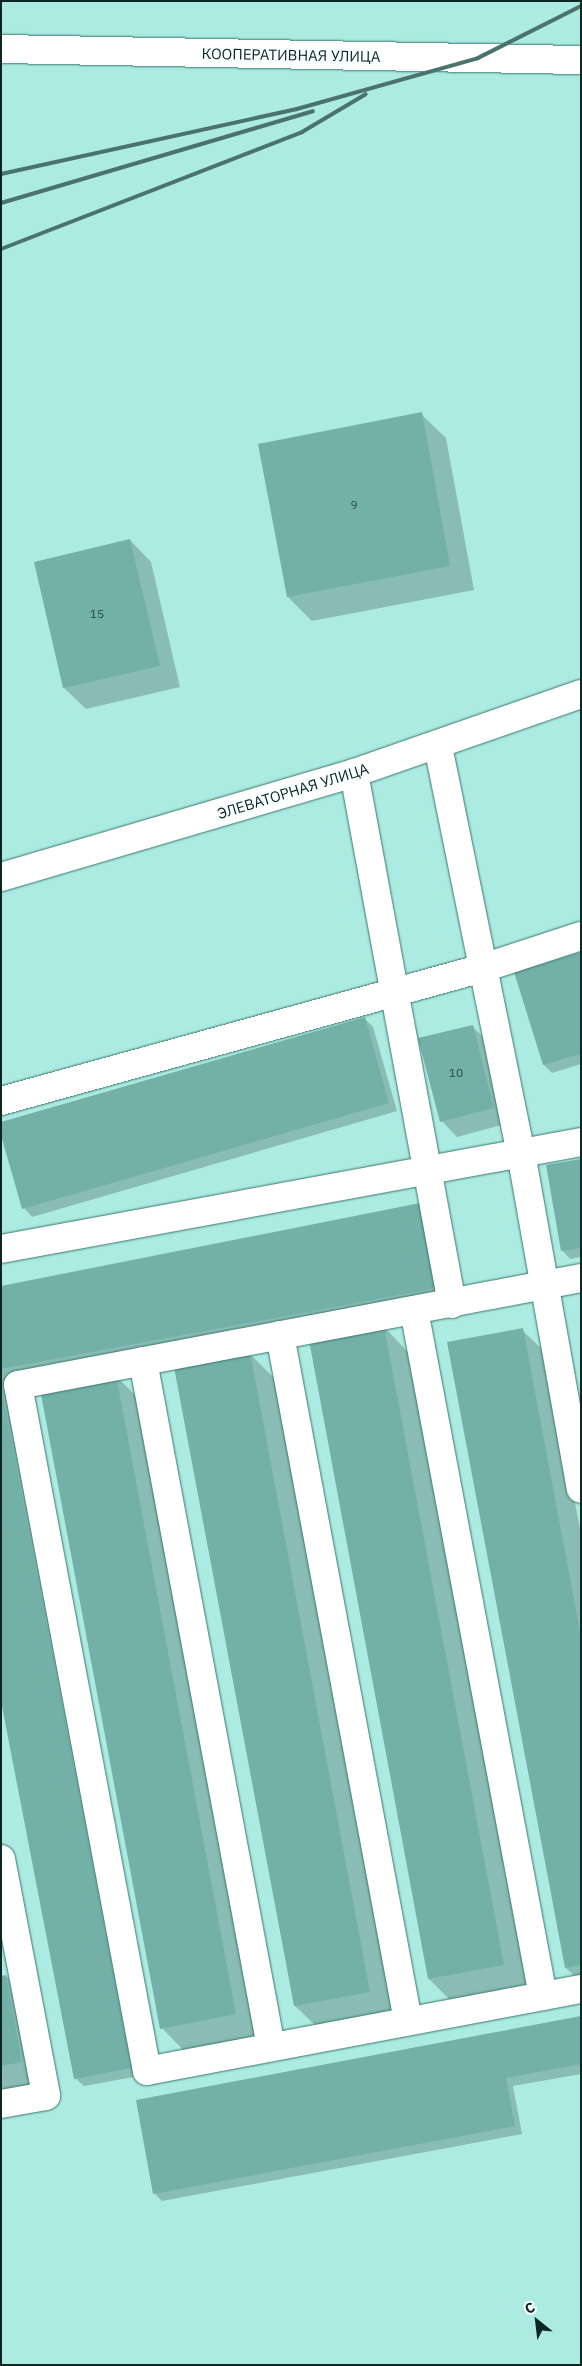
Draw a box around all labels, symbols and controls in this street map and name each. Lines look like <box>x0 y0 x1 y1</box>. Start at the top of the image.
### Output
street label: КООПЕРАТИВНАЯ УЛИЦА <box>201 44 381 66</box>
house number: 9 <box>350 498 358 512</box>
house number: 15 <box>90 607 104 621</box>
street label: ЭЛЕВАТОРНАЯ УЛИЦА <box>215 759 371 823</box>
house number: 10 <box>449 1066 463 1080</box>
north arrow <box>512 2296 562 2346</box>
text: С <box>521 2298 538 2318</box>

